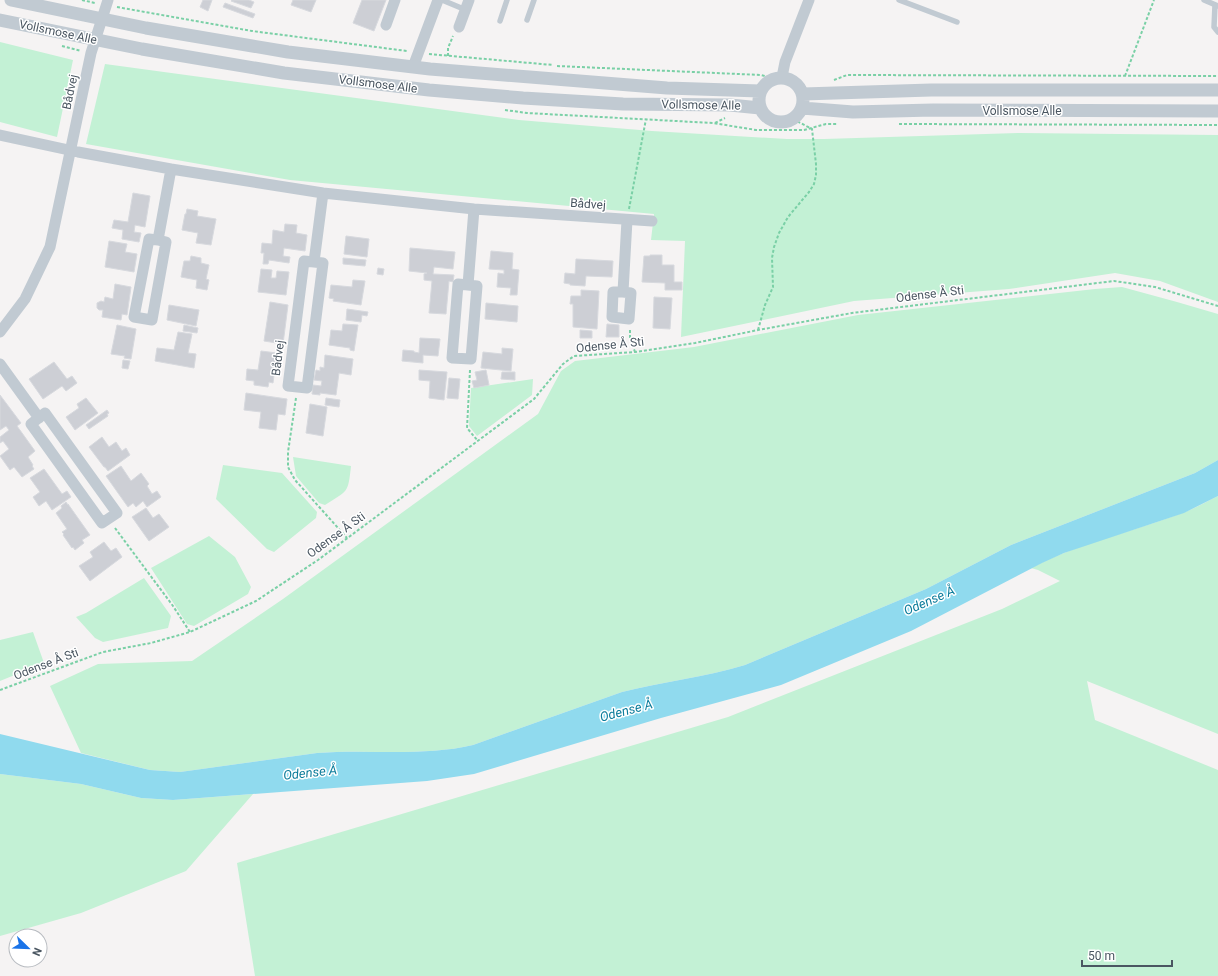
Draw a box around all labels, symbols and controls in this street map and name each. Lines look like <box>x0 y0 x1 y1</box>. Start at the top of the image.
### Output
street label: Vollsmose Alle <box>18 17 98 47</box>
street label: Vollsmose Alle <box>338 72 418 96</box>
street label: Bådvej <box>59 73 81 111</box>
street label: Vollsmose Alle <box>661 97 741 113</box>
street label: Vollsmose Alle <box>982 104 1062 118</box>
street label: Bådvej <box>570 196 606 212</box>
street label: Odense Å Sti <box>895 281 965 305</box>
street label: Odense Å Sti <box>575 332 645 356</box>
street label: Bådvej <box>269 339 287 377</box>
street label: Odense Å Sti <box>303 508 368 561</box>
water label: Odense Å <box>901 583 957 618</box>
street label: Odense Å Sti <box>11 643 80 683</box>
water label: Odense Å <box>598 696 654 725</box>
water label: Odense Å <box>282 762 338 783</box>
north arrow <box>8 928 48 968</box>
scale bar <box>1082 942 1172 968</box>
text: N <box>29 946 44 958</box>
text: 50 m <box>1088 949 1115 963</box>

